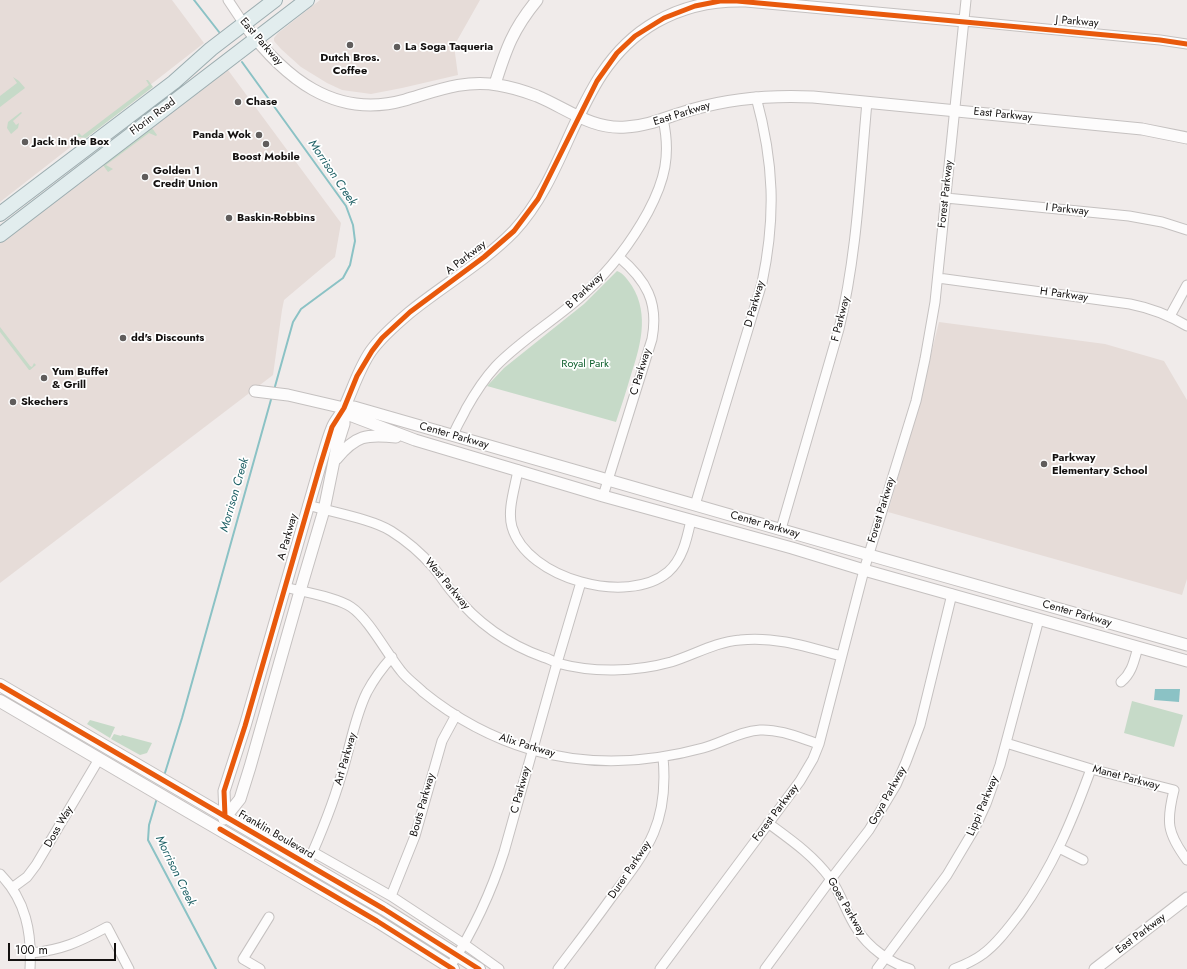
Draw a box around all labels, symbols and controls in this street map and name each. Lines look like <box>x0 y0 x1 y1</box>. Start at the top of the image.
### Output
street label: J Parkway <box>1055 14 1099 30</box>
street label: East Parkway <box>237 15 285 69</box>
marker: Dutch Bros. Coffee <box>345 40 355 50</box>
place label: La Soga Taqueria <box>405 40 493 54</box>
marker: La Soga Taqueria <box>392 42 402 52</box>
place label: Dutch Bros. Coffee <box>320 51 380 77</box>
place label: Chase <box>246 95 277 109</box>
street label: Florin Road <box>128 96 178 138</box>
marker: Chase <box>233 97 243 107</box>
street label: East Parkway <box>652 99 712 129</box>
street label: East Parkway <box>973 105 1033 125</box>
place label: Panda Wok <box>193 128 251 142</box>
marker: Panda Wok <box>254 130 264 140</box>
place label: Jack in the Box <box>33 135 109 149</box>
marker: Jack in the Box <box>20 137 30 147</box>
water label: Morrison Creek <box>305 137 359 209</box>
marker: Boost Mobile <box>261 139 271 149</box>
place label: Boost Mobile <box>232 150 300 164</box>
street label: Forest Parkway <box>936 159 956 229</box>
place label: Golden 1 Credit Union <box>153 164 218 190</box>
marker: Golden 1 Credit Union <box>140 172 150 182</box>
street label: I Parkway <box>1045 201 1089 219</box>
place label: Baskin-Robbins <box>237 211 315 225</box>
marker: Baskin-Robbins <box>224 213 234 223</box>
street label: A Parkway <box>443 238 489 278</box>
street label: B Parkway <box>563 270 607 312</box>
street label: D Parkway <box>742 279 768 329</box>
street label: H Parkway <box>1039 285 1089 305</box>
street label: F Parkway <box>829 295 853 343</box>
place label: dd's Discounts <box>131 331 204 345</box>
marker: dd's Discounts <box>118 333 128 343</box>
street label: C Parkway <box>628 347 654 397</box>
park label: Royal Park <box>561 357 609 371</box>
place label: Yum Buffet & Grill <box>52 365 108 391</box>
marker: Yum Buffet & Grill <box>39 373 49 383</box>
place label: Skechers <box>21 395 68 409</box>
marker: Skechers <box>8 397 18 407</box>
street label: Center Parkway <box>418 420 490 452</box>
place label: Parkway Elementary School <box>1052 451 1147 477</box>
water label: Morrison Creek <box>218 456 252 534</box>
marker: Parkway Elementary School <box>1039 459 1049 469</box>
street label: Forest Parkway <box>866 475 898 545</box>
street label: Center Parkway <box>729 509 801 541</box>
street label: A Parkway <box>275 512 301 562</box>
street label: West Parkway <box>422 555 472 613</box>
street label: Center Parkway <box>1041 598 1113 630</box>
street label: Art Parkway <box>332 731 360 787</box>
street label: Alix Parkway <box>497 731 557 761</box>
street label: Manet Parkway <box>1091 763 1161 793</box>
street label: Goya Parkway <box>866 764 910 828</box>
street label: C Parkway <box>508 765 534 815</box>
street label: Bouts Parkway <box>408 772 438 838</box>
street label: Lippi Parkway <box>964 774 1002 838</box>
street label: Forest Parkway <box>750 782 802 844</box>
street label: Doss Way <box>42 804 76 850</box>
street label: Franklin Boulevard <box>236 808 316 862</box>
water label: Morrison Creek <box>152 833 198 909</box>
street label: Durer Parkway <box>606 839 654 901</box>
street label: Goes Parkway <box>824 875 868 939</box>
street label: East Parkway <box>1113 911 1169 957</box>
scale bar <box>10 935 118 961</box>
text: 100 m <box>15 941 48 959</box>

